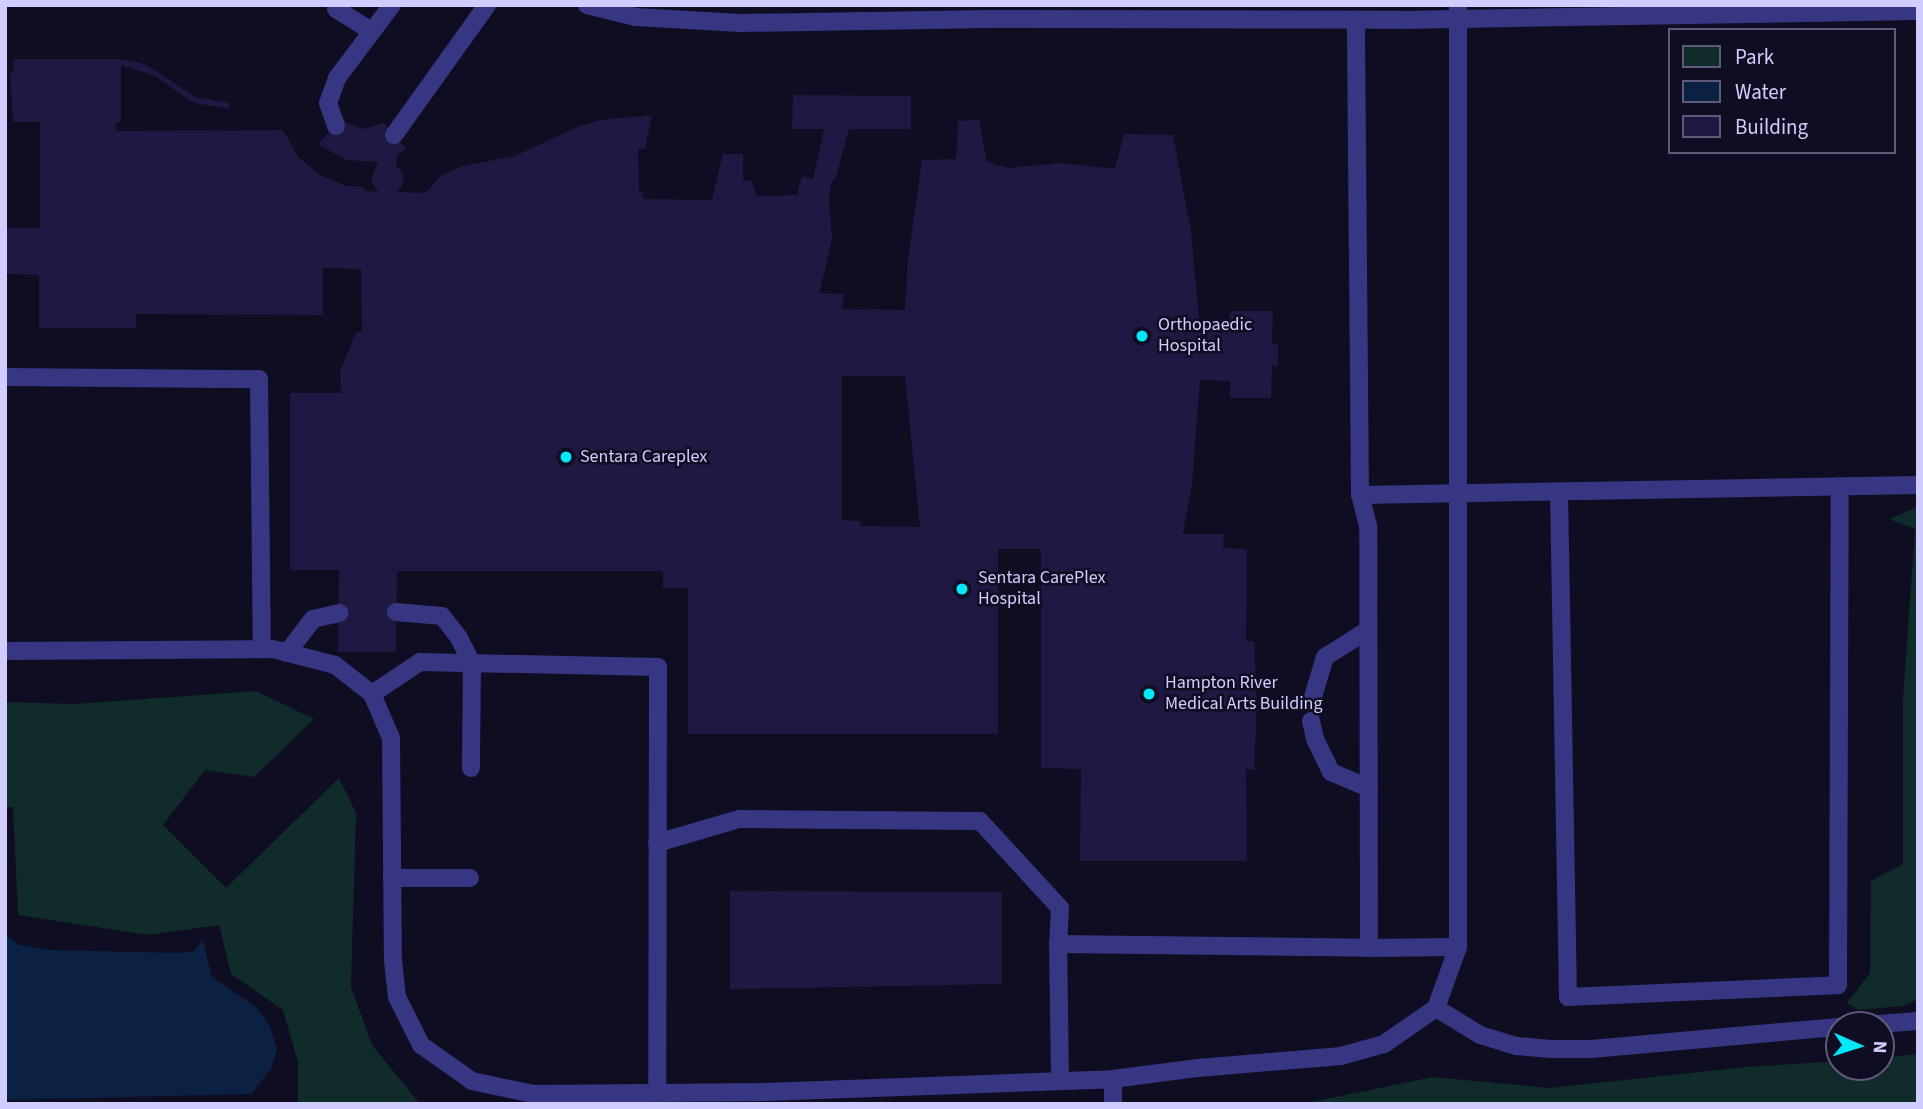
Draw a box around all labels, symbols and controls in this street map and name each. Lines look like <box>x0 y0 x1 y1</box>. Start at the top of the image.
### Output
legend <box>1668 28 1895 154</box>
text: Park <box>1735 42 1774 72</box>
text: Water <box>1735 77 1786 107</box>
text: Building <box>1735 112 1808 142</box>
place label: Orthopaedic Hospital <box>1158 315 1252 358</box>
marker: Orthopaedic Hospital <box>1132 326 1152 346</box>
place label: Sentara Careplex <box>580 446 707 468</box>
marker: Sentara Careplex <box>558 449 574 465</box>
place label: Sentara CarePlex Hospital <box>978 568 1106 610</box>
marker: Sentara CarePlex Hospital <box>952 579 972 599</box>
place label: Hampton River Medical Arts Building <box>1165 673 1323 716</box>
marker: Hampton River Medical Arts Building <box>1139 684 1159 704</box>
north arrow <box>1825 1011 1895 1081</box>
text: N <box>1866 1040 1893 1054</box>

